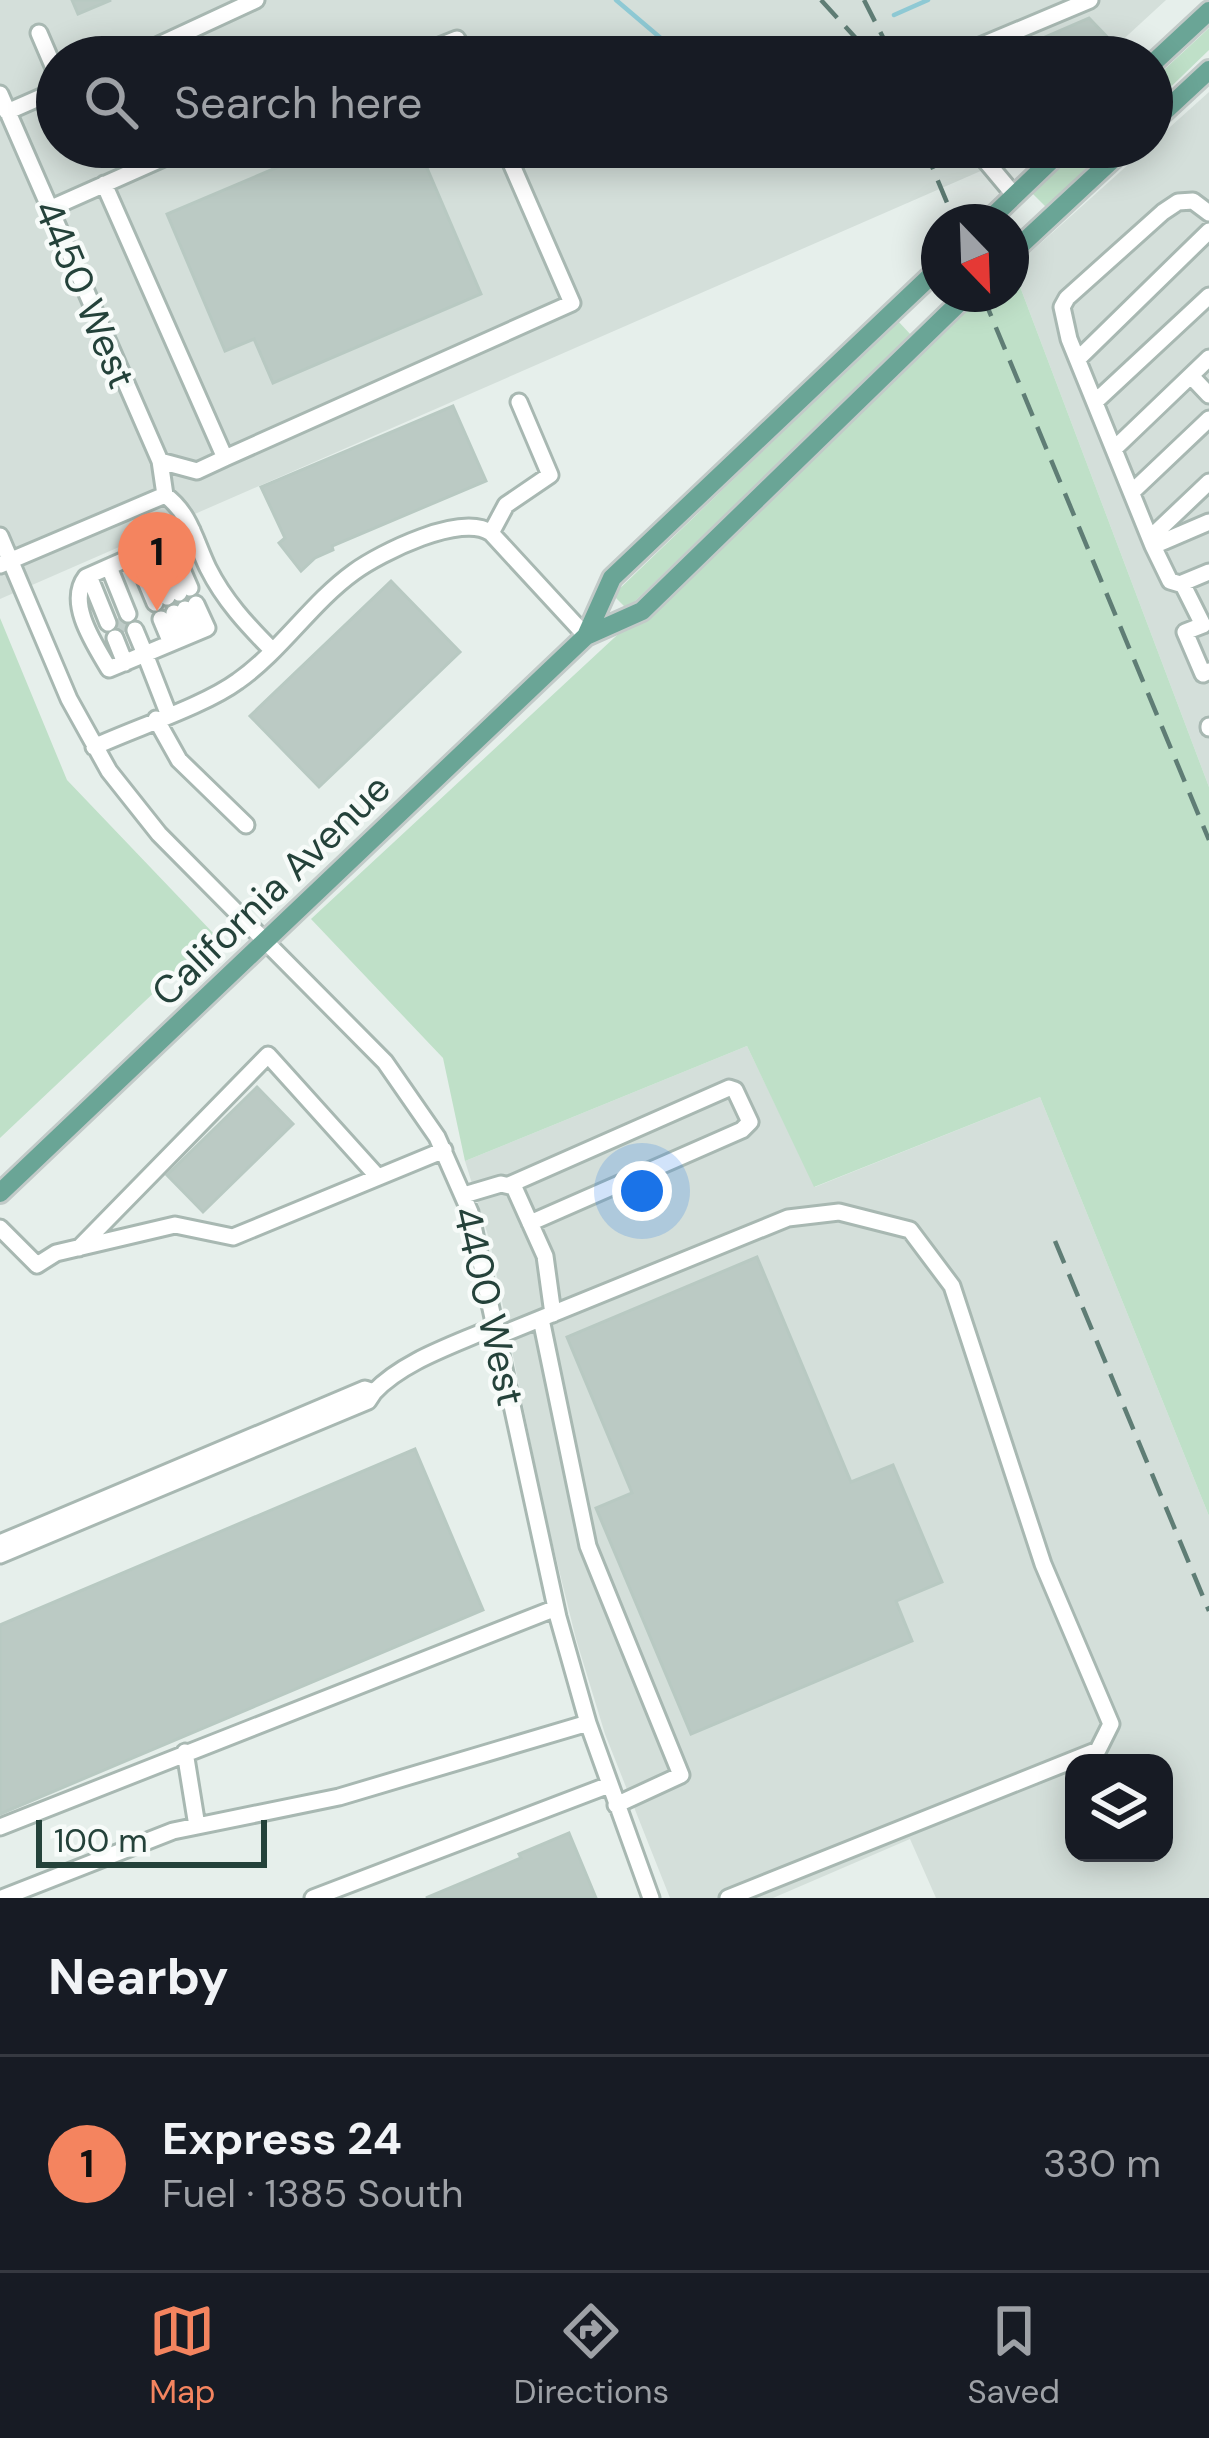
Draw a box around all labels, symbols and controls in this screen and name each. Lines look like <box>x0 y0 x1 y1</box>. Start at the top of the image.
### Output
search box <box>36 36 1173 168</box>
icon: search <box>78 69 144 135</box>
text: Search here <box>174 73 422 132</box>
street label: 4450 West <box>22 192 148 396</box>
north arrow <box>921 204 1029 312</box>
pin: 1 <box>118 512 196 611</box>
street label: California Avenue <box>141 763 401 1017</box>
your location <box>612 1161 672 1221</box>
street label: 4400 West <box>441 1201 537 1411</box>
map controls <box>1065 1754 1173 1862</box>
button: layers <box>1065 1754 1173 1862</box>
scale bar <box>36 1814 267 1867</box>
text: 100 m <box>54 1819 148 1862</box>
text: Nearby <box>48 1943 229 2010</box>
text: Express 24 <box>162 2109 402 2168</box>
text: 1 <box>80 2138 94 2189</box>
text: 330 m <box>1043 2138 1161 2189</box>
text: Fuel · 1385 South <box>162 2168 463 2219</box>
tab: Map <box>149 2298 216 2413</box>
tab: Directions <box>514 2298 669 2413</box>
tab: Saved <box>967 2298 1060 2413</box>

